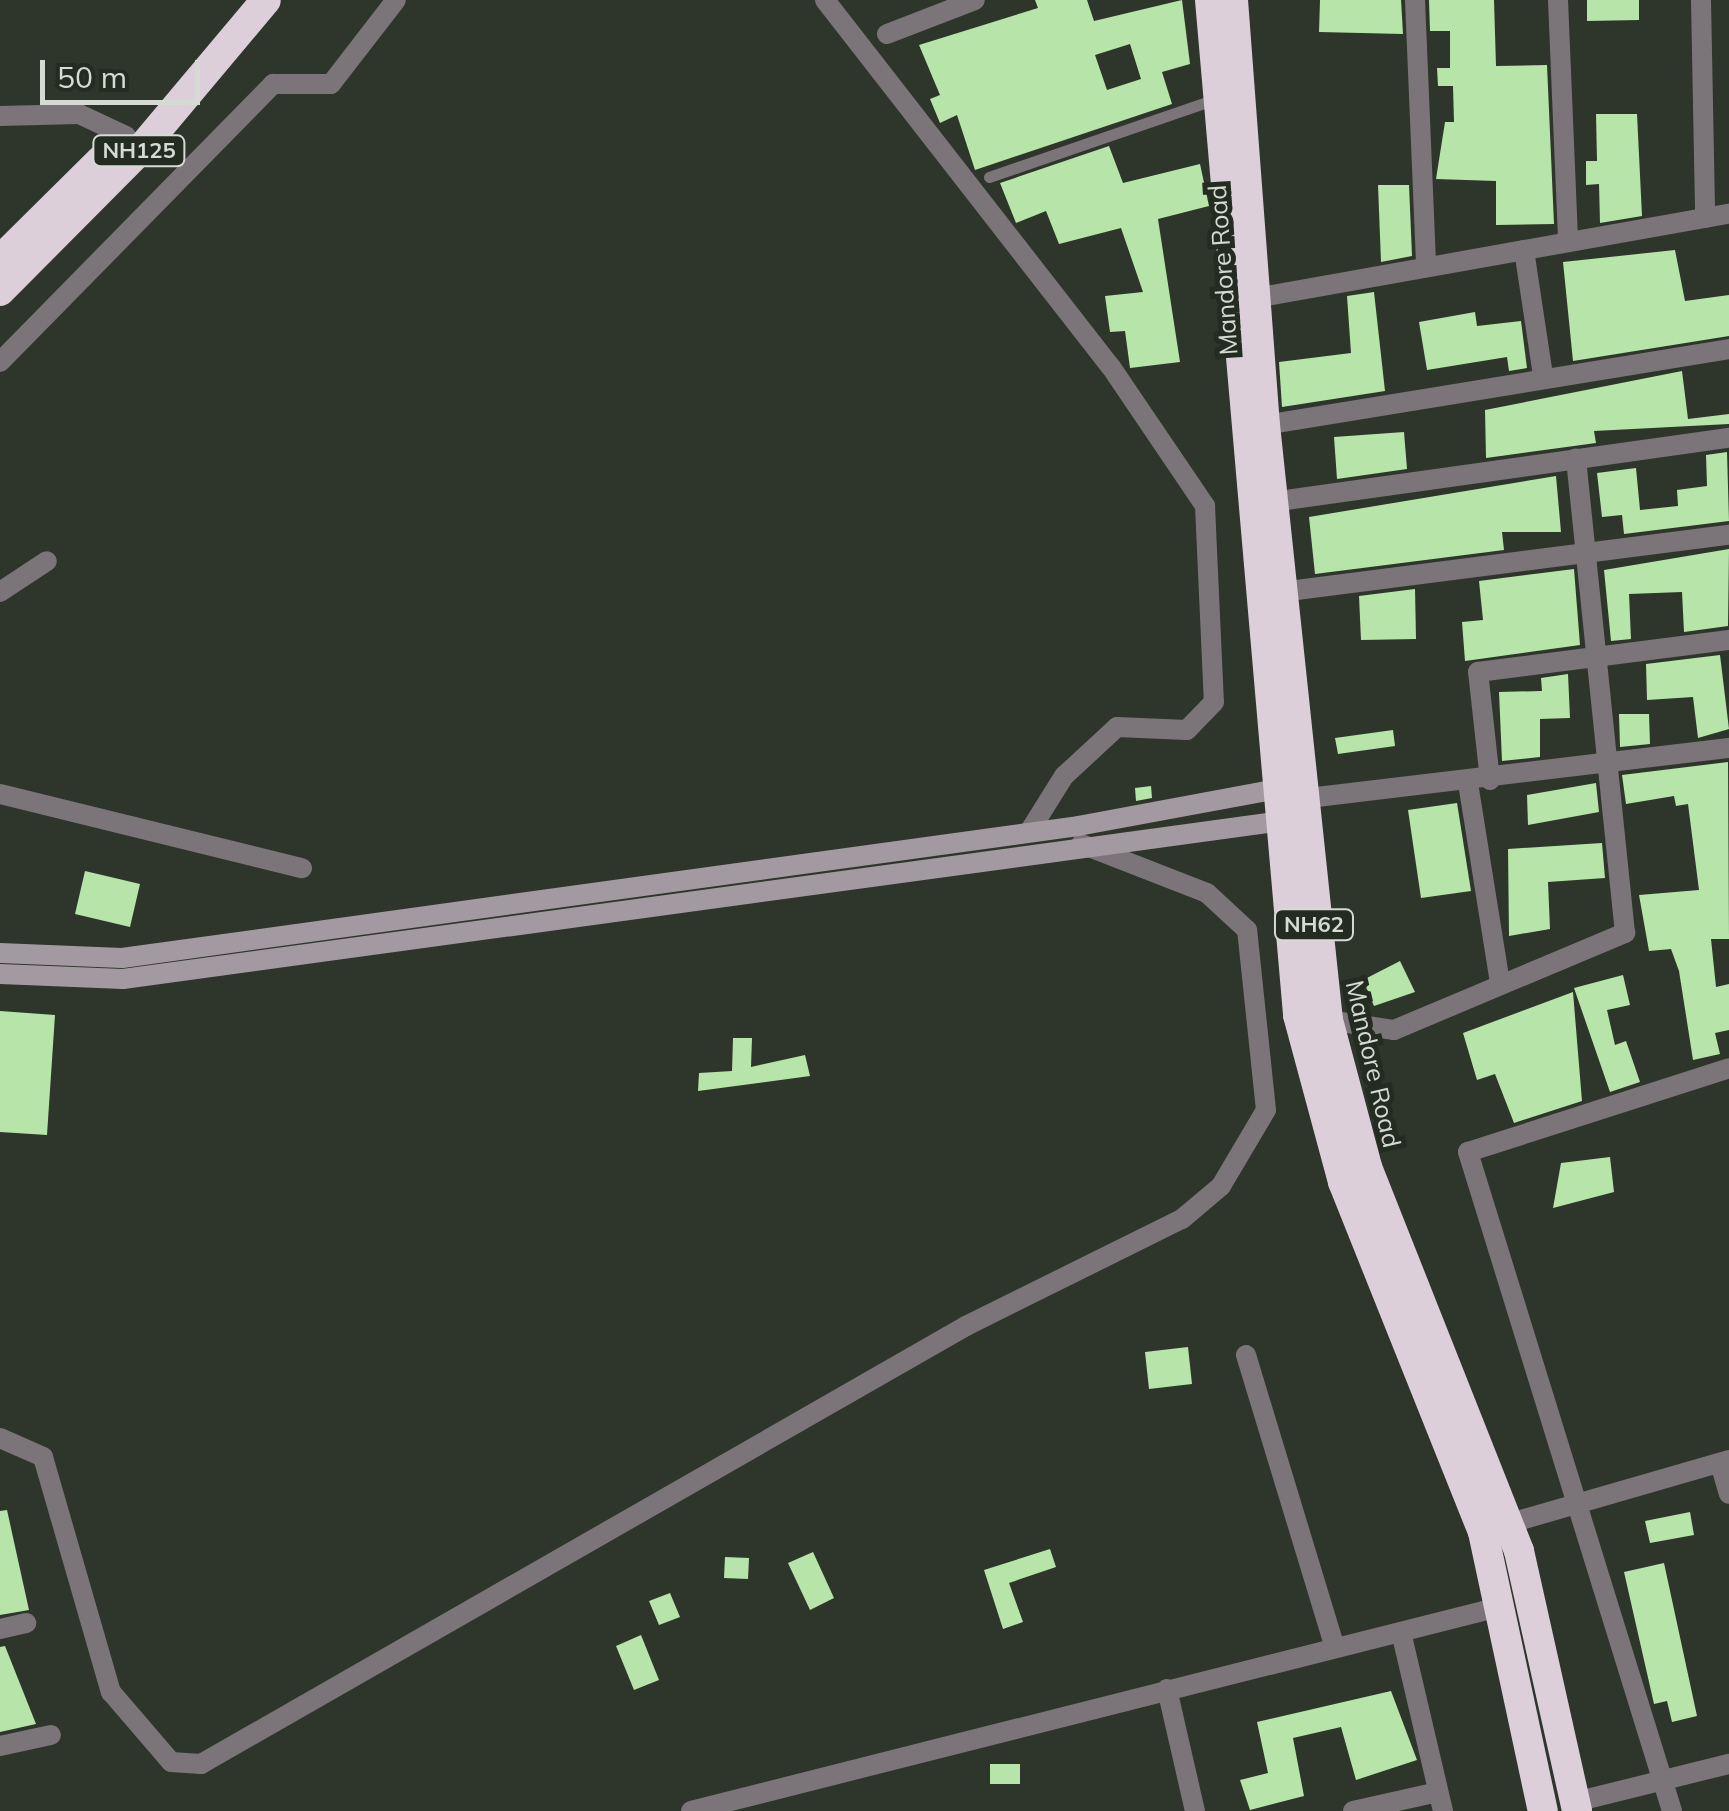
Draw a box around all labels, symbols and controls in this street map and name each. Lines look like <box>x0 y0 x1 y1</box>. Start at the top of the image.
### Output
scale bar <box>45 40 205 102</box>
text: 50 m <box>57 58 127 96</box>
road number: NH125 <box>92 134 186 168</box>
street label: Mandore Road <box>1202 184 1244 356</box>
road number: NH62 <box>1272 908 1356 942</box>
street label: Mandore Road <box>1339 977 1407 1151</box>

